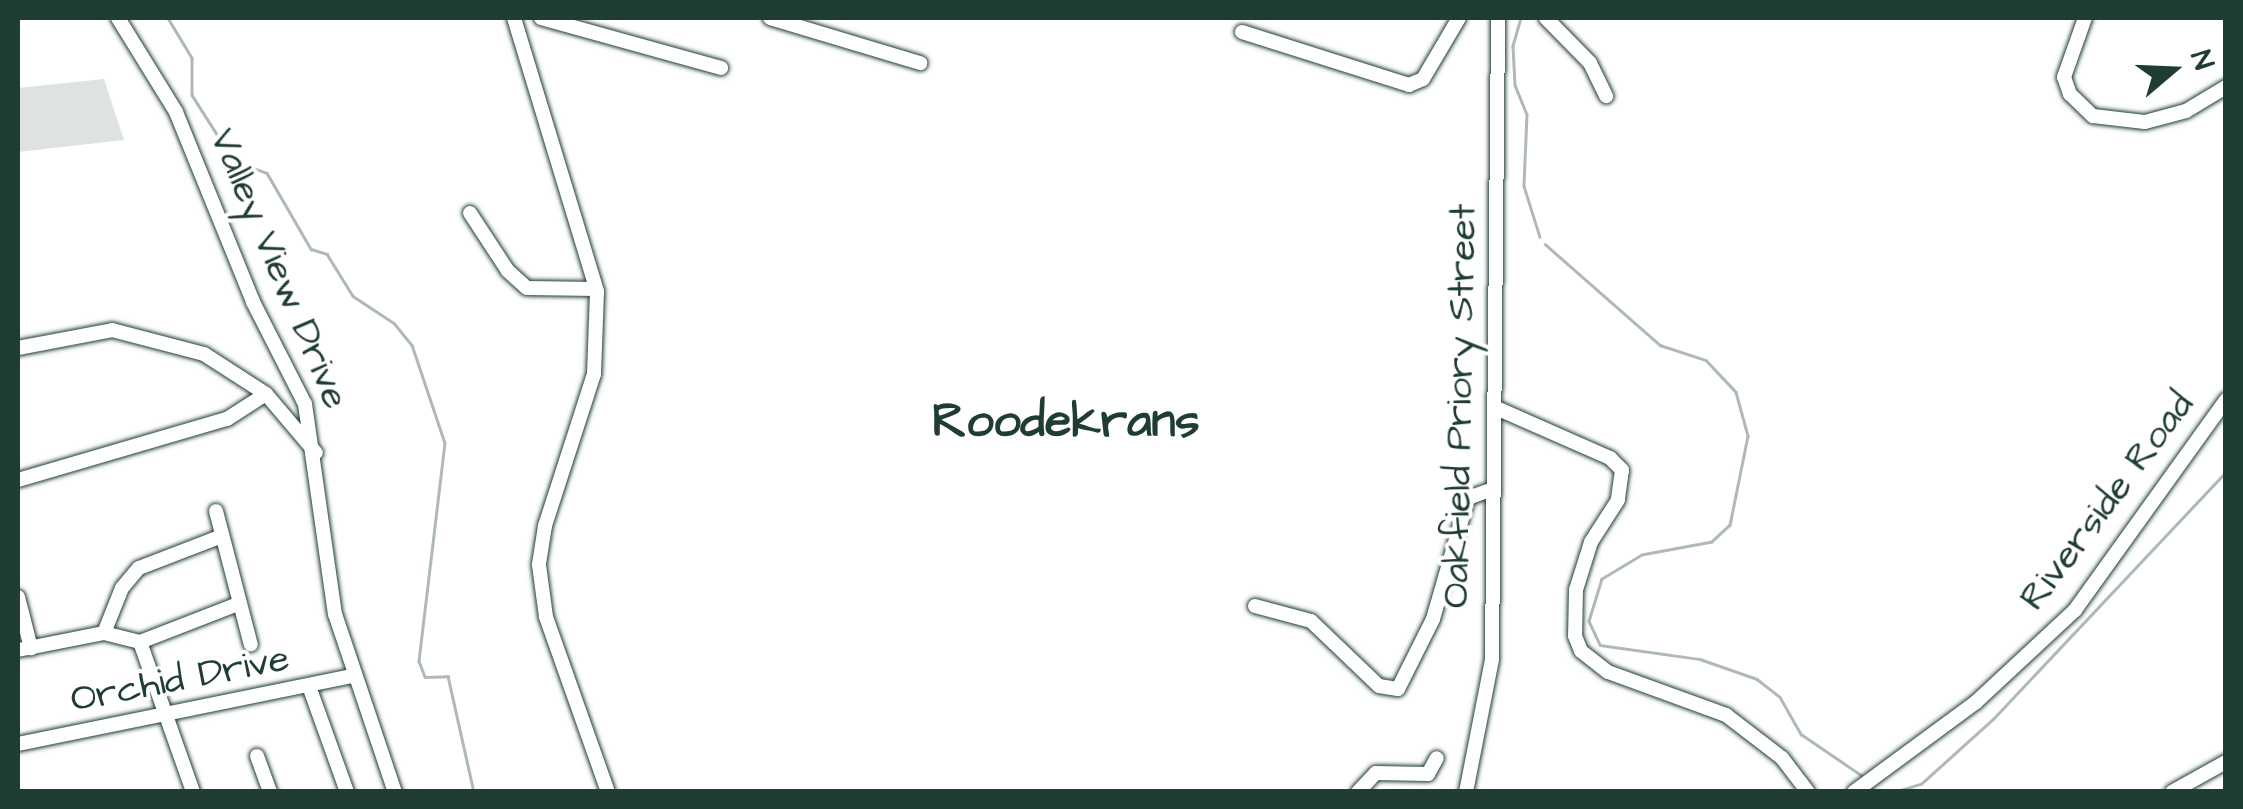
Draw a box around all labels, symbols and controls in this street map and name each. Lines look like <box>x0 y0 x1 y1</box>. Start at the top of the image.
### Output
north arrow <box>2123 20 2223 120</box>
text: N <box>2181 45 2223 75</box>
street label: Valley View Drive <box>199 122 357 416</box>
street label: Oakfield Priory Street <box>1435 203 1487 609</box>
street label: Riverside Road <box>2011 384 2205 620</box>
district label: Roodekrans <box>932 394 1200 452</box>
street label: Orchid Drive <box>67 637 293 723</box>

